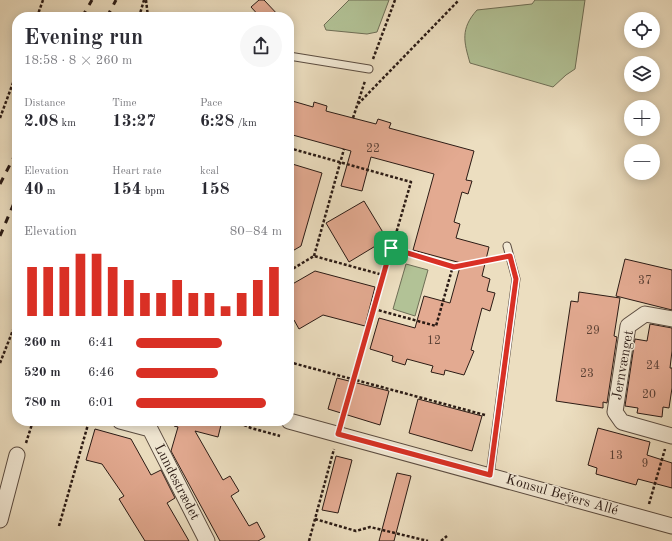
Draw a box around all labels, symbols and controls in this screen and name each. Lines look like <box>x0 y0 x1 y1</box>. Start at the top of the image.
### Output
map controls <box>624 12 660 180</box>
button: locate <box>624 12 660 48</box>
button: share <box>240 25 282 67</box>
text: Evening run <box>24 27 143 49</box>
text: 18:58 · 8 × 260 m <box>24 54 132 67</box>
button: layers <box>624 56 660 92</box>
text: Distance <box>24 98 65 109</box>
text: Time <box>112 98 137 109</box>
text: Pace <box>200 98 222 109</box>
button: + <box>624 100 660 136</box>
text: 2.08 <box>24 113 58 130</box>
text: 13:27 <box>112 113 156 130</box>
text: 6:28 <box>200 113 234 130</box>
text: km <box>58 118 76 129</box>
text: /km <box>234 118 257 129</box>
house number: 22 <box>366 143 380 155</box>
button: − <box>624 144 660 180</box>
text: Elevation <box>24 166 69 177</box>
text: Heart rate <box>112 166 161 177</box>
text: kcal <box>200 166 219 177</box>
text: 40 <box>24 181 44 198</box>
text: 154 <box>112 181 142 198</box>
text: 158 <box>200 181 230 198</box>
text: m <box>44 186 56 197</box>
text: bpm <box>142 186 165 197</box>
text: Elevation <box>24 225 77 238</box>
text: 80–84 m <box>230 225 282 238</box>
pin <box>374 231 408 265</box>
icon: arrive <box>380 237 402 259</box>
house number: 37 <box>638 275 652 287</box>
house number: 29 <box>586 325 600 337</box>
street label: Jernvænget <box>610 329 636 401</box>
house number: 12 <box>427 335 441 347</box>
text: 260 m <box>24 336 61 349</box>
text: 6:41 <box>88 336 114 349</box>
house number: 24 <box>646 360 660 372</box>
text: 520 m <box>24 366 61 379</box>
text: 6:46 <box>88 366 114 379</box>
house number: 23 <box>580 368 594 380</box>
house number: 20 <box>642 389 656 401</box>
text: 780 m <box>24 396 61 409</box>
text: 6:01 <box>88 396 114 409</box>
street label: Lundestrædet <box>152 442 202 522</box>
house number: 13 <box>609 450 623 462</box>
house number: 9 <box>642 458 648 470</box>
street label: Konsul Beÿers Allé <box>504 472 620 518</box>

